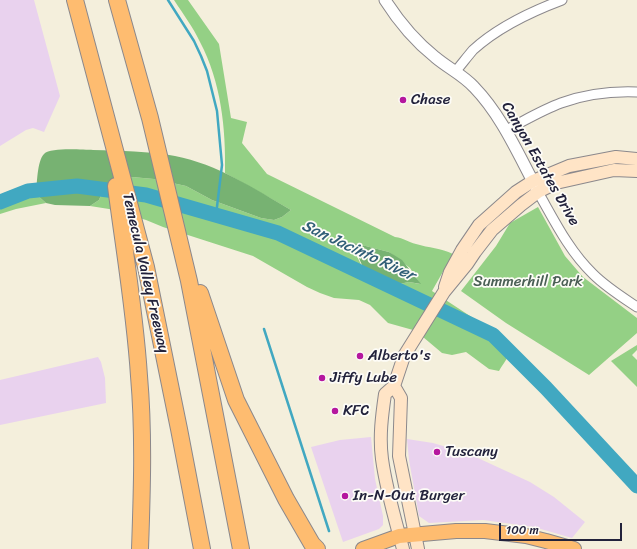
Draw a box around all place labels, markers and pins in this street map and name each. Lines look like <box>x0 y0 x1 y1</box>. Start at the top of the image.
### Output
place label: Chase <box>411 91 450 109</box>
marker: Chase <box>398 95 408 105</box>
place label: Alberto's <box>368 347 431 365</box>
marker: Alberto's <box>355 351 365 361</box>
place label: Jiffy Lube <box>330 369 397 387</box>
marker: Jiffy Lube <box>317 373 327 383</box>
place label: KFC <box>343 402 369 420</box>
marker: KFC <box>330 406 340 416</box>
place label: Tuscany <box>445 443 498 461</box>
marker: Tuscany <box>432 447 442 457</box>
place label: In-N-Out Burger <box>353 487 465 505</box>
marker: In-N-Out Burger <box>340 491 350 501</box>

